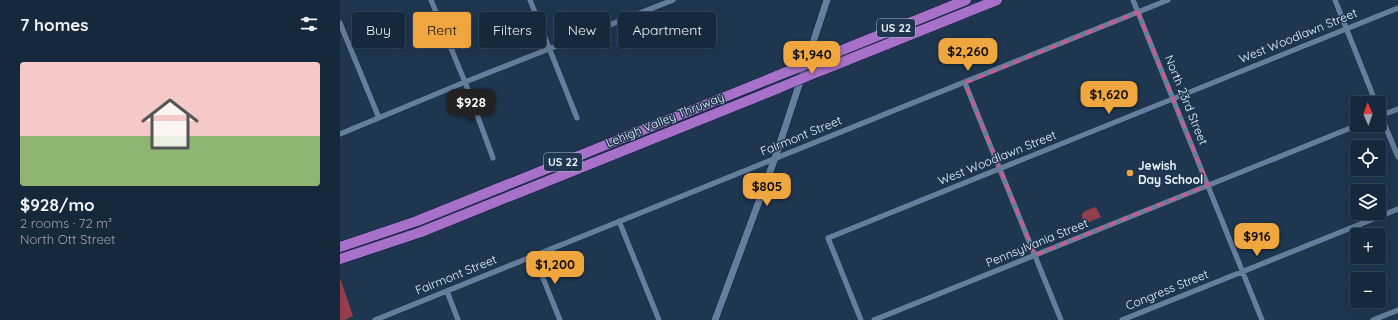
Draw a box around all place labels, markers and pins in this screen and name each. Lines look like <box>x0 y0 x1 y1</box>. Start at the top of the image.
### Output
pin: $2,260 <box>935 38 1001 72</box>
pin: $1,940 <box>779 41 845 75</box>
pin: $1,620 <box>1076 81 1142 115</box>
pin: $928 <box>447 89 495 123</box>
place label: Jewish Day School <box>1138 158 1203 187</box>
marker: Jewish Day School <box>1125 168 1135 178</box>
pin: $805 <box>743 173 791 207</box>
pin: $916 <box>1233 223 1281 257</box>
pin: $1,200 <box>522 251 588 285</box>

